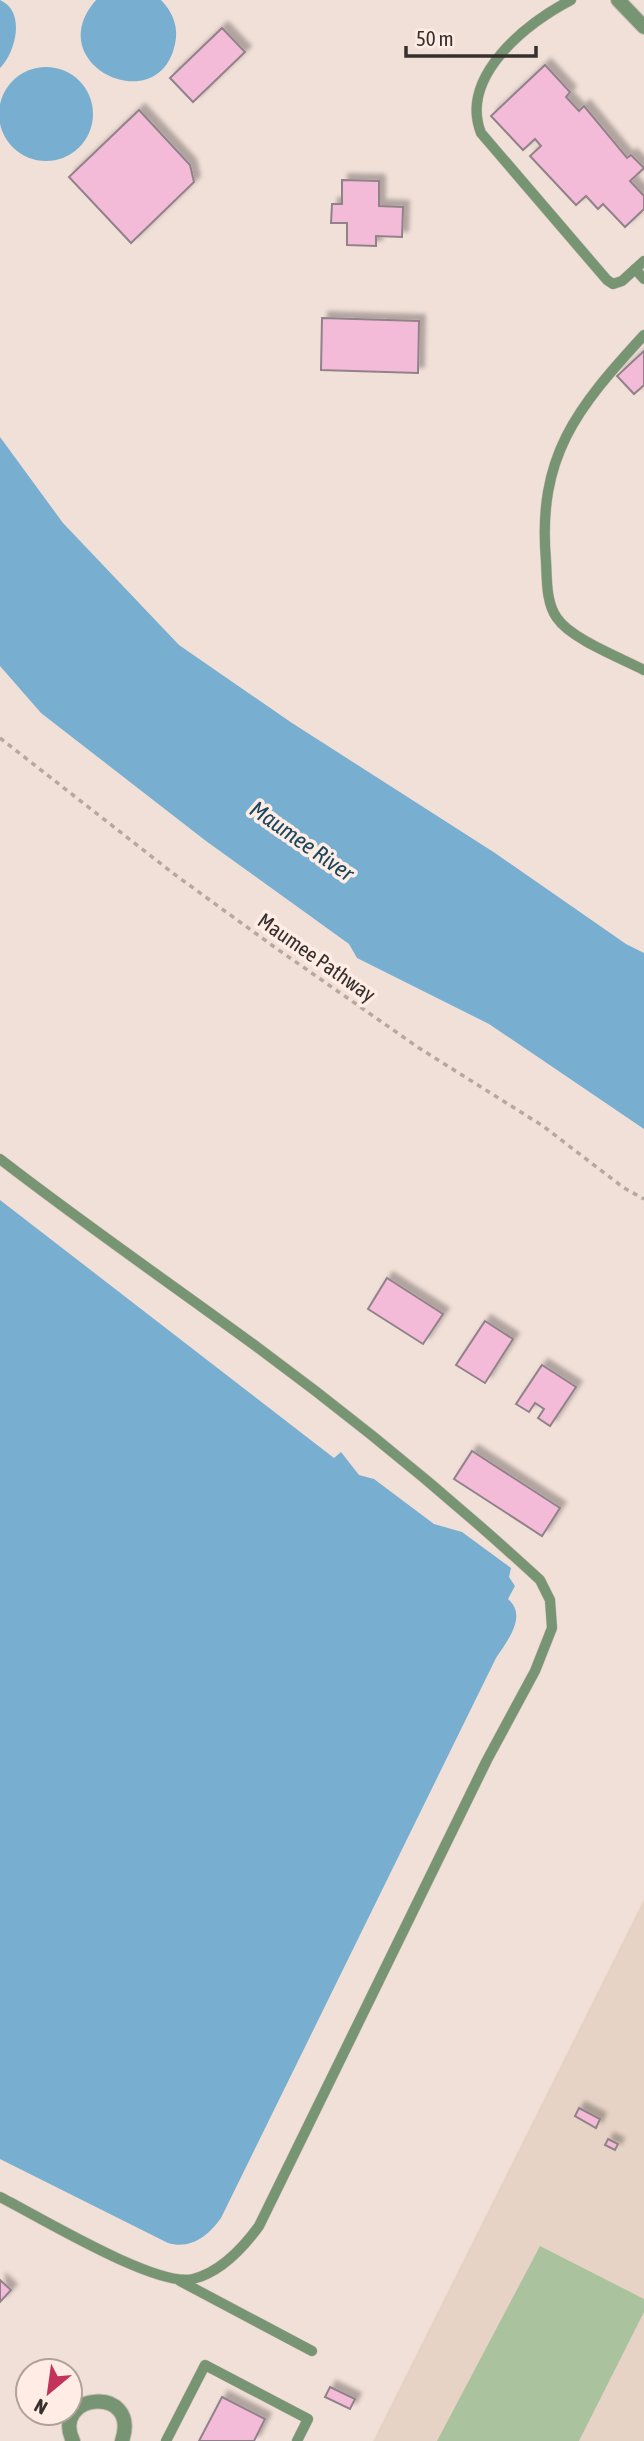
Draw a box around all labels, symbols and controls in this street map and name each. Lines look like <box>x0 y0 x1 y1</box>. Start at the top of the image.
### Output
scale bar <box>406 14 536 58</box>
text: 50 m <box>416 26 454 50</box>
water label: Maumee River <box>245 796 360 887</box>
street label: Maumee Pathway <box>254 908 380 1006</box>
north arrow <box>14 2357 84 2427</box>
text: N <box>31 2395 51 2419</box>

